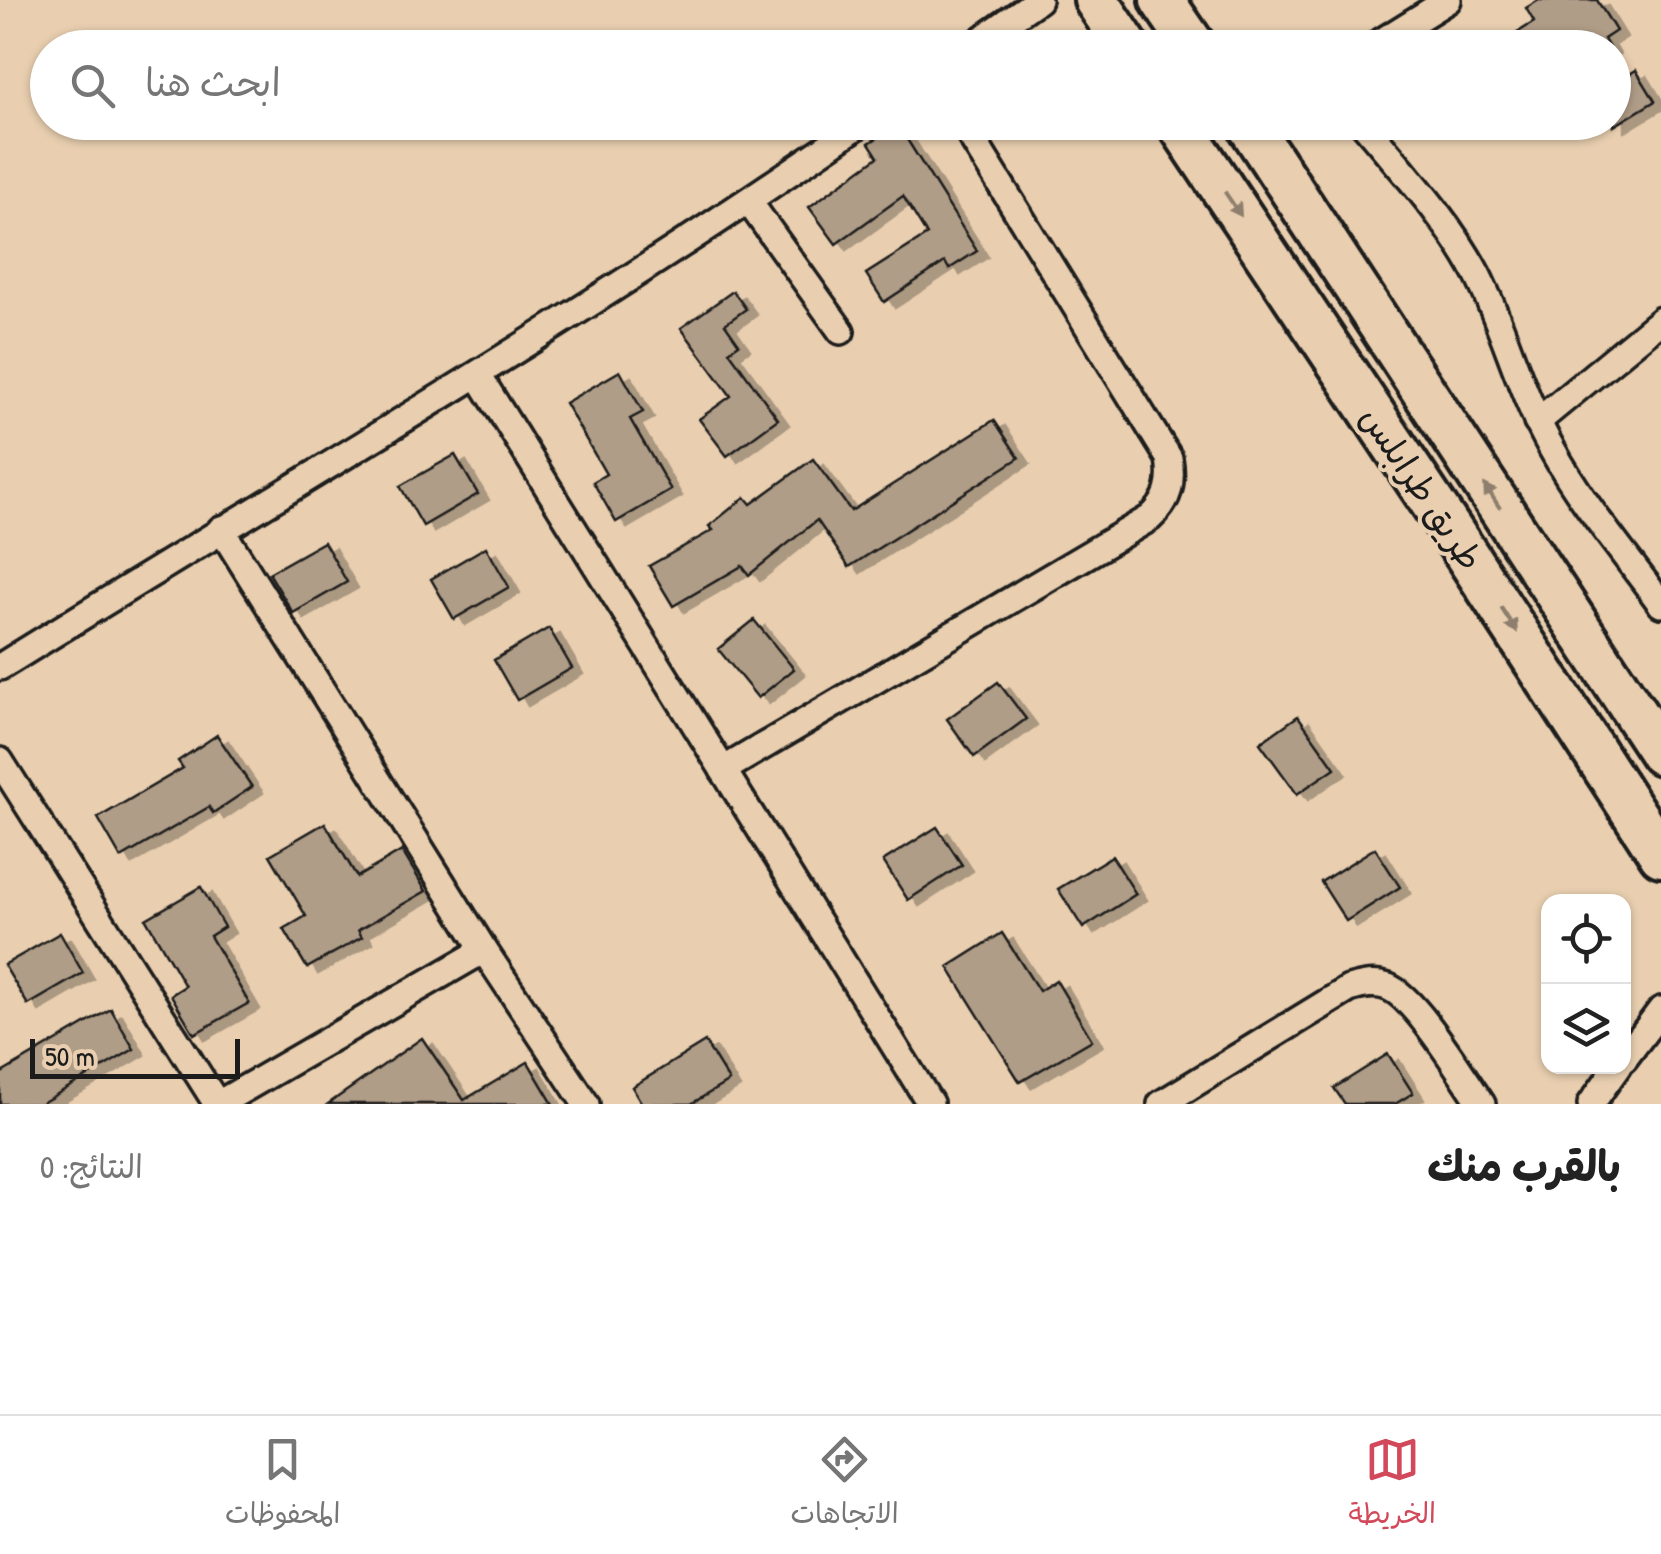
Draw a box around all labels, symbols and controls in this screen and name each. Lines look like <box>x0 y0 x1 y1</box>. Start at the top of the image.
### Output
search box <box>30 30 1631 140</box>
text: ابحث هنا <box>145 56 281 108</box>
icon: search <box>65 58 120 113</box>
one-way arrow <box>1223 190 1241 217</box>
street label: طريق طرابلس <box>1350 397 1494 579</box>
one-way arrow <box>1484 482 1502 509</box>
one-way arrow <box>1499 606 1517 634</box>
map controls <box>1541 894 1631 1074</box>
button: locate <box>1541 894 1631 984</box>
button: layers <box>1541 984 1631 1074</box>
scale bar <box>30 1034 240 1078</box>
text: 50 m <box>45 1037 95 1075</box>
text: بالقرب منك <box>1427 1137 1621 1194</box>
text: النتائج: 0 <box>40 1145 143 1188</box>
tab: المحفوظات <box>225 1432 340 1538</box>
tab: الاتجاهات <box>790 1432 899 1538</box>
tab: الخريطة <box>1349 1432 1436 1538</box>

